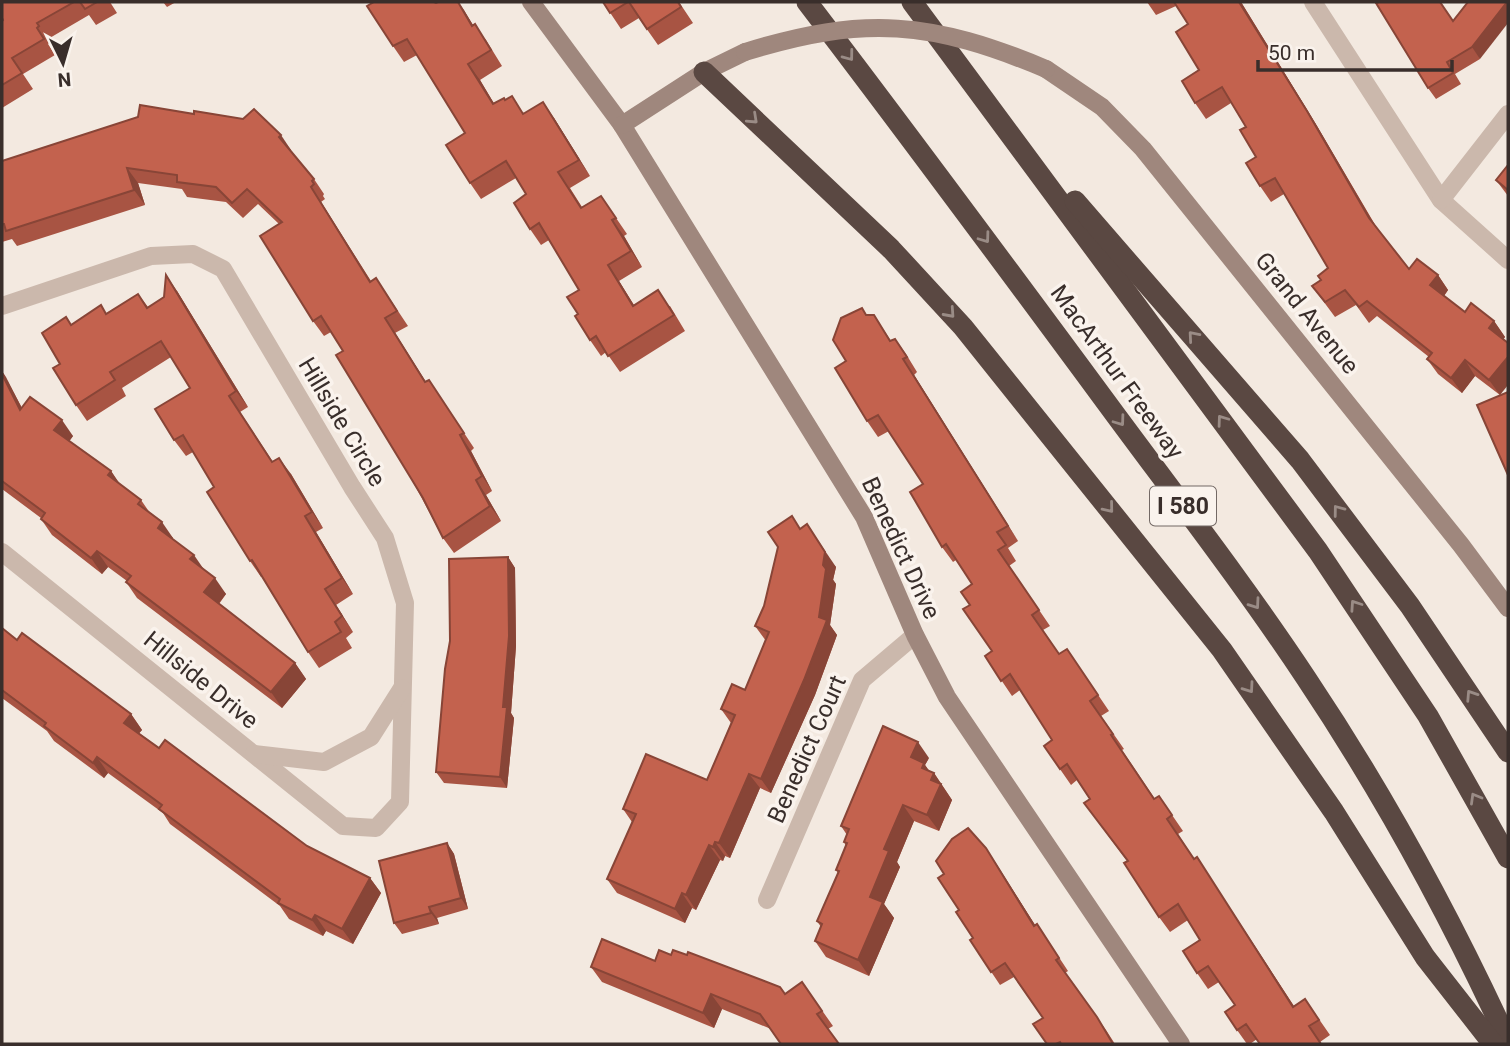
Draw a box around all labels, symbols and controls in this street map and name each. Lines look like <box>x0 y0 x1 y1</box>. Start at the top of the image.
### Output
north arrow <box>28 28 98 98</box>
scale bar <box>1258 28 1452 72</box>
text: 50 m <box>1268 41 1315 65</box>
one-way arrow <box>840 48 853 61</box>
text: N <box>57 67 72 91</box>
one-way arrow <box>745 110 758 123</box>
one-way arrow <box>977 230 989 243</box>
street label: Grand Avenue <box>1249 247 1365 379</box>
street label: MacArthur Freeway <box>1045 280 1190 465</box>
one-way arrow <box>942 304 954 317</box>
one-way arrow <box>1189 331 1201 344</box>
street label: Hillside Circle <box>293 352 391 492</box>
one-way arrow <box>1112 413 1125 426</box>
one-way arrow <box>1217 416 1230 428</box>
street label: Benedict Drive <box>856 473 946 623</box>
road number: I 580 <box>1150 486 1216 526</box>
one-way arrow <box>1101 500 1114 512</box>
one-way arrow <box>1334 505 1347 518</box>
one-way arrow <box>1247 596 1259 609</box>
one-way arrow <box>1351 600 1363 613</box>
street label: Hillside Drive <box>138 625 264 735</box>
street label: Benedict Court <box>762 671 852 827</box>
one-way arrow <box>1241 680 1254 693</box>
one-way arrow <box>1467 690 1479 703</box>
one-way arrow <box>1470 792 1483 805</box>

